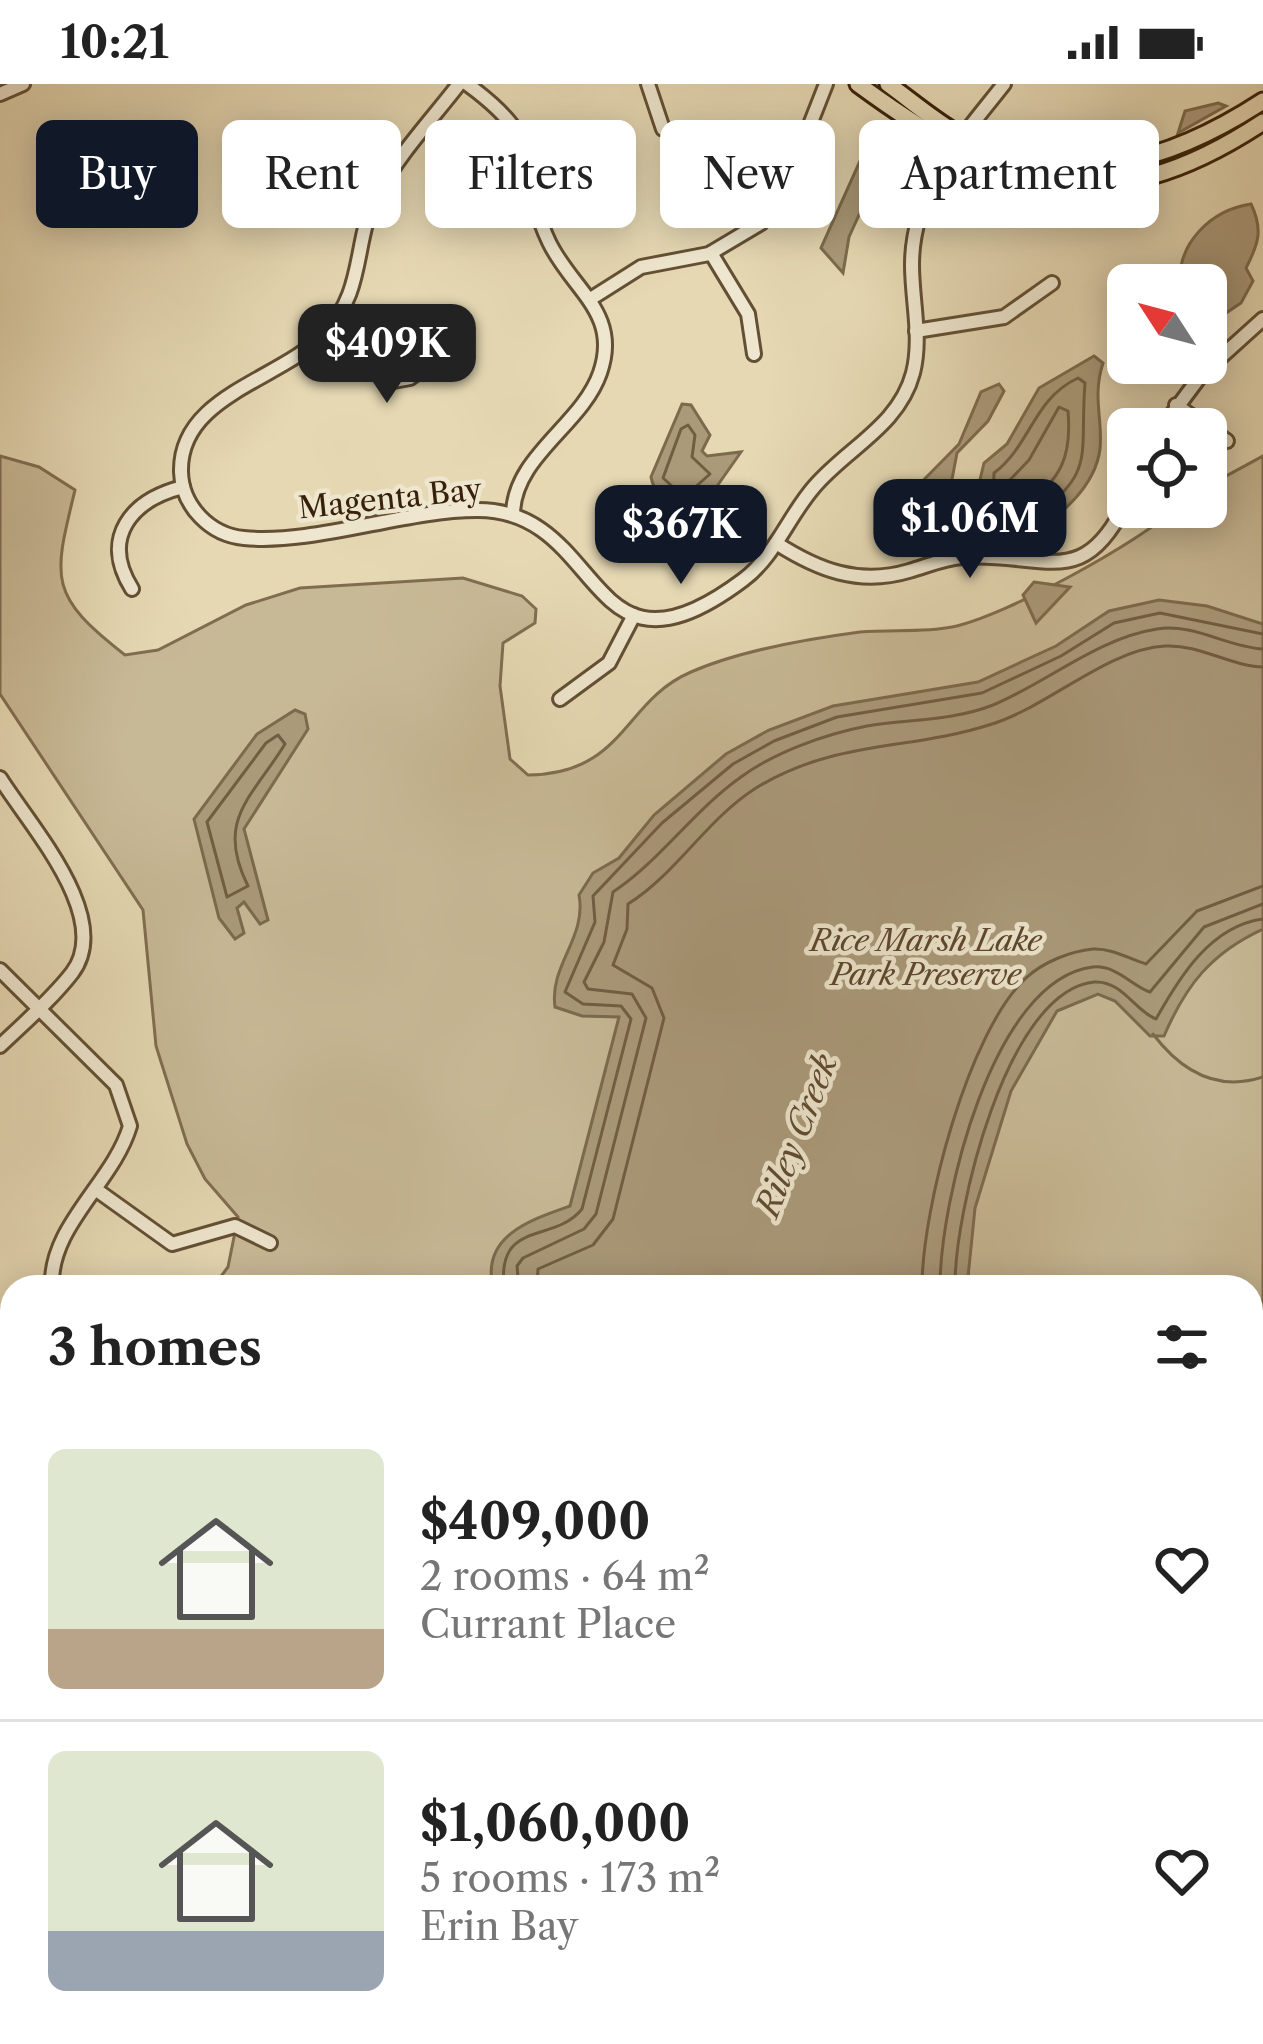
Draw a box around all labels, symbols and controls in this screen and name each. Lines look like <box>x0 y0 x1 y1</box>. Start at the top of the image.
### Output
text: 10:21 <box>60 14 169 70</box>
chip: Buy <box>36 120 198 228</box>
chip: Rent <box>222 120 401 228</box>
chip: Filters <box>425 120 636 228</box>
chip: New <box>660 120 835 228</box>
chip: Apartment <box>859 120 1159 228</box>
north arrow <box>1107 264 1227 384</box>
map controls <box>1107 264 1227 528</box>
pin: $409K <box>303 304 471 406</box>
text: $409K <box>325 319 449 367</box>
button: locate <box>1107 408 1227 528</box>
street label: Magenta Bay <box>297 470 484 527</box>
pin: $1.06M <box>872 479 1068 581</box>
pin: $367K <box>597 485 765 587</box>
text: $1.06M <box>900 494 1040 542</box>
text: $367K <box>622 500 740 548</box>
park label: Rice Marsh Lake Park Preserve <box>808 922 1043 993</box>
water label: Riley Creek <box>746 1048 846 1225</box>
icon: filters <box>1149 1314 1215 1380</box>
text: 3 homes <box>48 1316 262 1378</box>
text: $409,000 <box>420 1490 650 1552</box>
icon: home <box>144 1497 288 1641</box>
icon: heart <box>1149 1536 1215 1602</box>
text: 2 rooms · 64 m² <box>420 1552 710 1600</box>
text: Currant Place <box>420 1600 676 1648</box>
text: $1,060,000 <box>420 1792 691 1854</box>
icon: home <box>144 1799 288 1943</box>
icon: heart <box>1149 1838 1215 1904</box>
text: 5 rooms · 173 m² <box>420 1854 720 1902</box>
text: Erin Bay <box>420 1902 579 1950</box>

